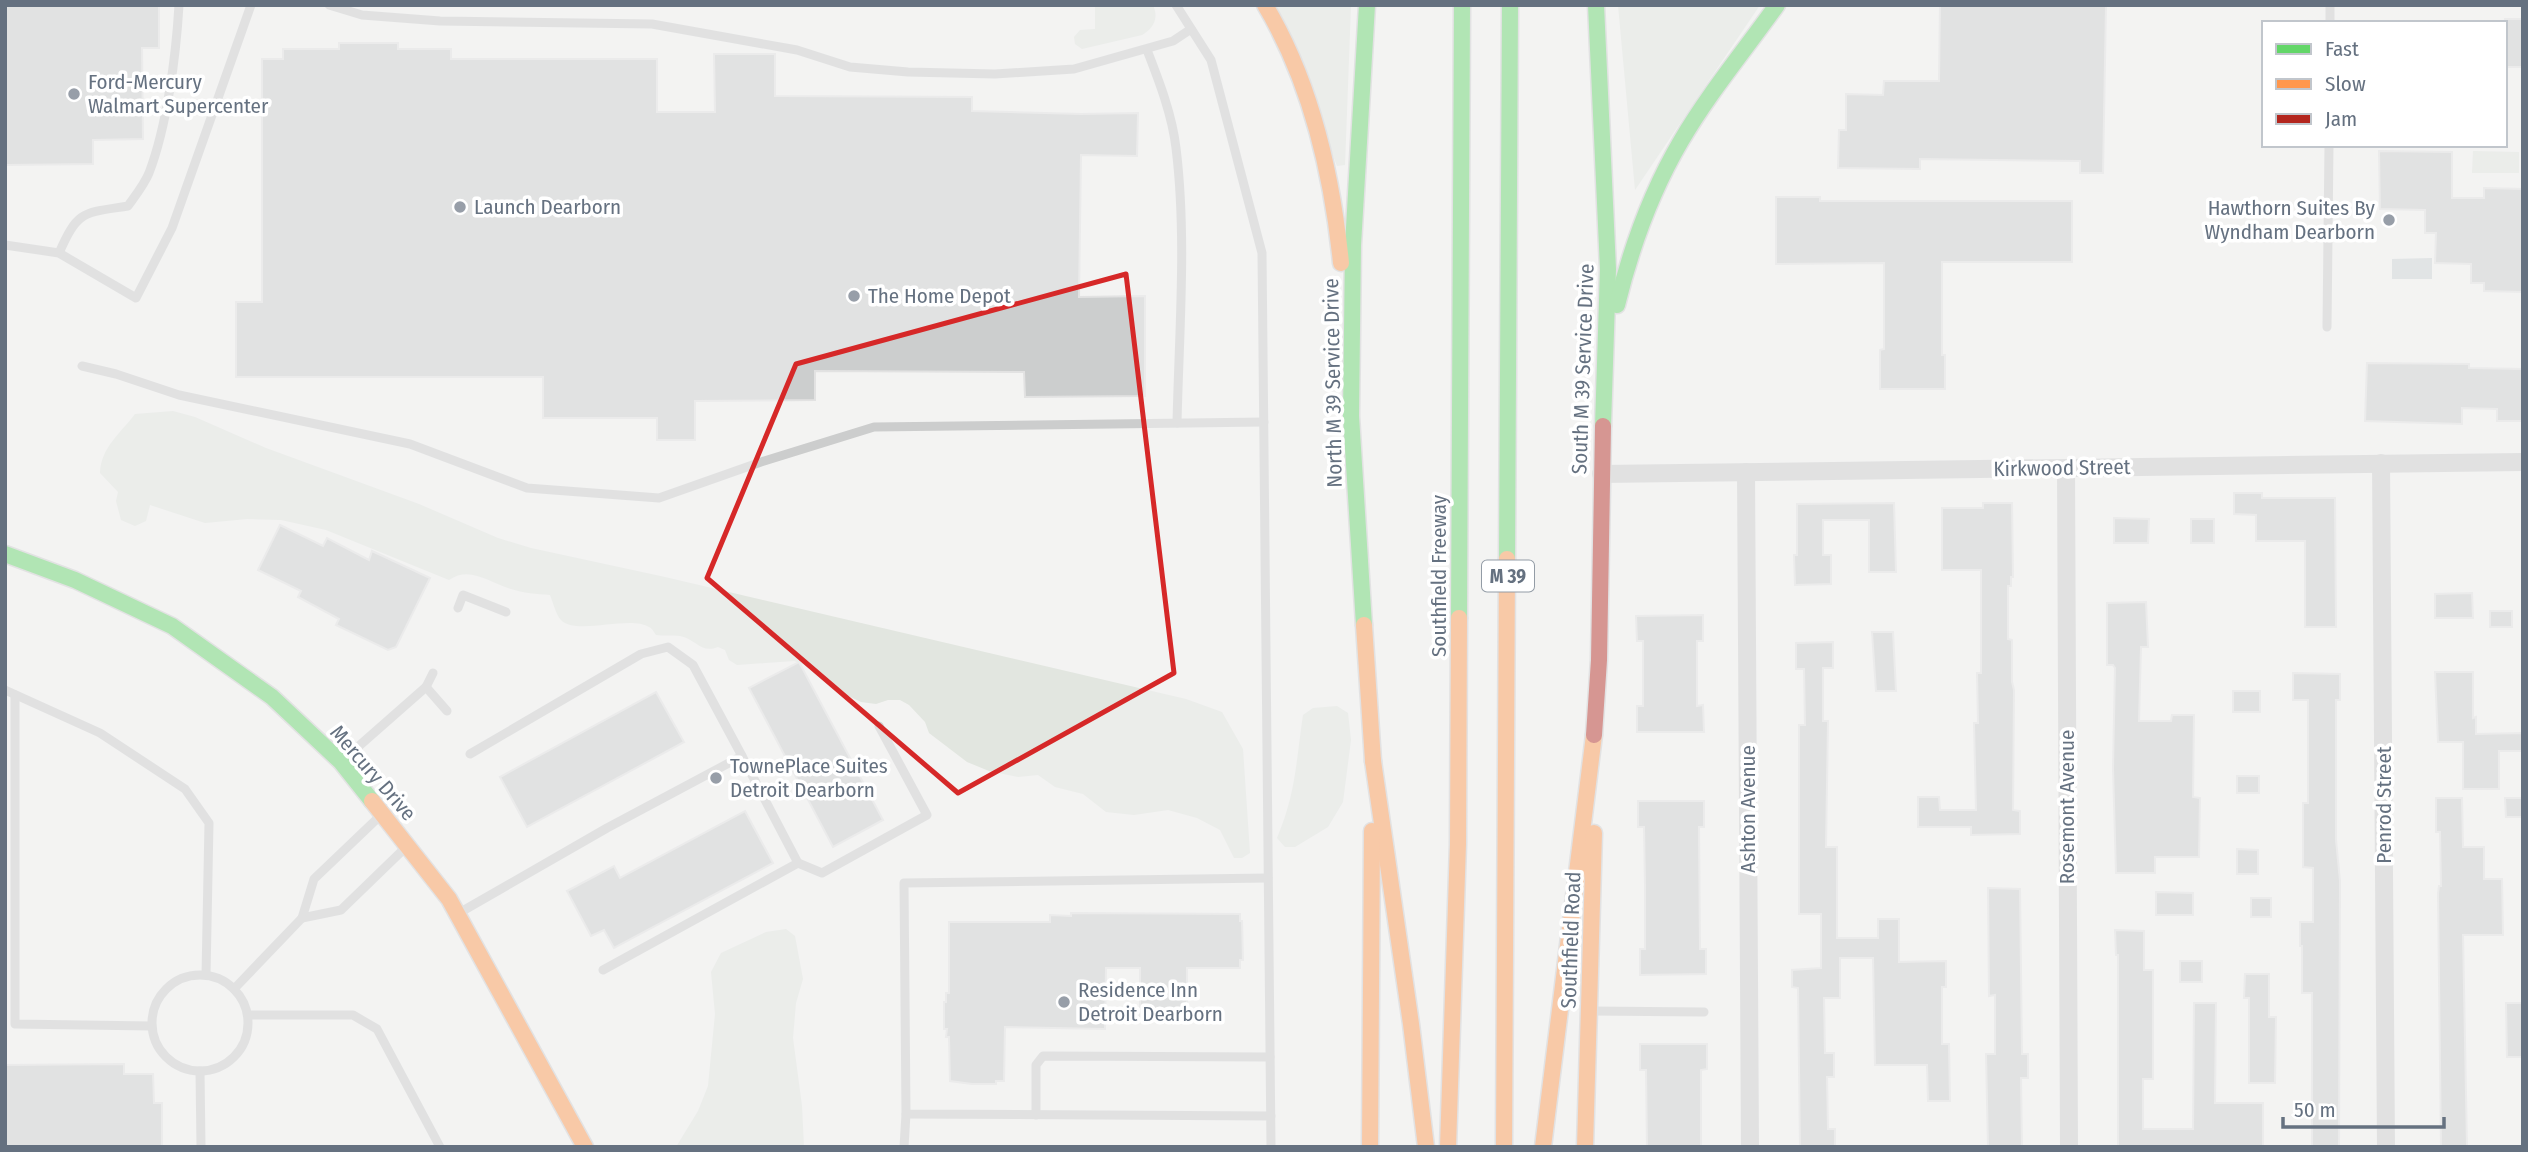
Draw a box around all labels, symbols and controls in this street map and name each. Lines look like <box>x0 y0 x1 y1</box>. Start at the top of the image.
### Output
legend <box>2262 21 2507 147</box>
text: Fast <box>2325 36 2359 62</box>
place label: Ford-Mercury Walmart Supercenter <box>88 69 269 119</box>
text: Slow <box>2325 71 2366 97</box>
marker: Ford-Mercury Walmart Supercenter <box>66 86 82 102</box>
text: Jam <box>2325 106 2357 132</box>
place label: Launch Dearborn <box>474 194 621 220</box>
place label: Hawthorn Suites By Wyndham Dearborn <box>2205 195 2376 245</box>
marker: Launch Dearborn <box>452 199 468 215</box>
marker: Hawthorn Suites By Wyndham Dearborn <box>2381 212 2397 228</box>
street label: South M 39 Service Drive <box>1566 263 1600 475</box>
street label: North M 39 Service Drive <box>1318 278 1348 488</box>
place label: The Home Depot <box>868 283 1011 309</box>
marker: The Home Depot <box>846 288 862 304</box>
street label: Kirkwood Street <box>1993 454 2131 482</box>
street label: Southfield Freeway <box>1426 494 1452 657</box>
road number: M 39 <box>1482 561 1534 592</box>
street label: Mercury Drive <box>325 720 421 826</box>
street label: Rosemont Avenue <box>2054 730 2080 884</box>
street label: Ashton Avenue <box>1735 745 1761 873</box>
street label: Penrod Street <box>2371 746 2397 864</box>
place label: TownePlace Suites Detroit Dearborn <box>730 753 888 803</box>
marker: TownePlace Suites Detroit Dearborn <box>708 770 724 786</box>
street label: Southfield Road <box>1556 871 1586 1009</box>
place label: Residence Inn Detroit Dearborn <box>1078 977 1223 1027</box>
marker: Residence Inn Detroit Dearborn <box>1056 994 1072 1010</box>
scale bar <box>2283 1086 2444 1130</box>
text: 50 m <box>2294 1097 2336 1123</box>

